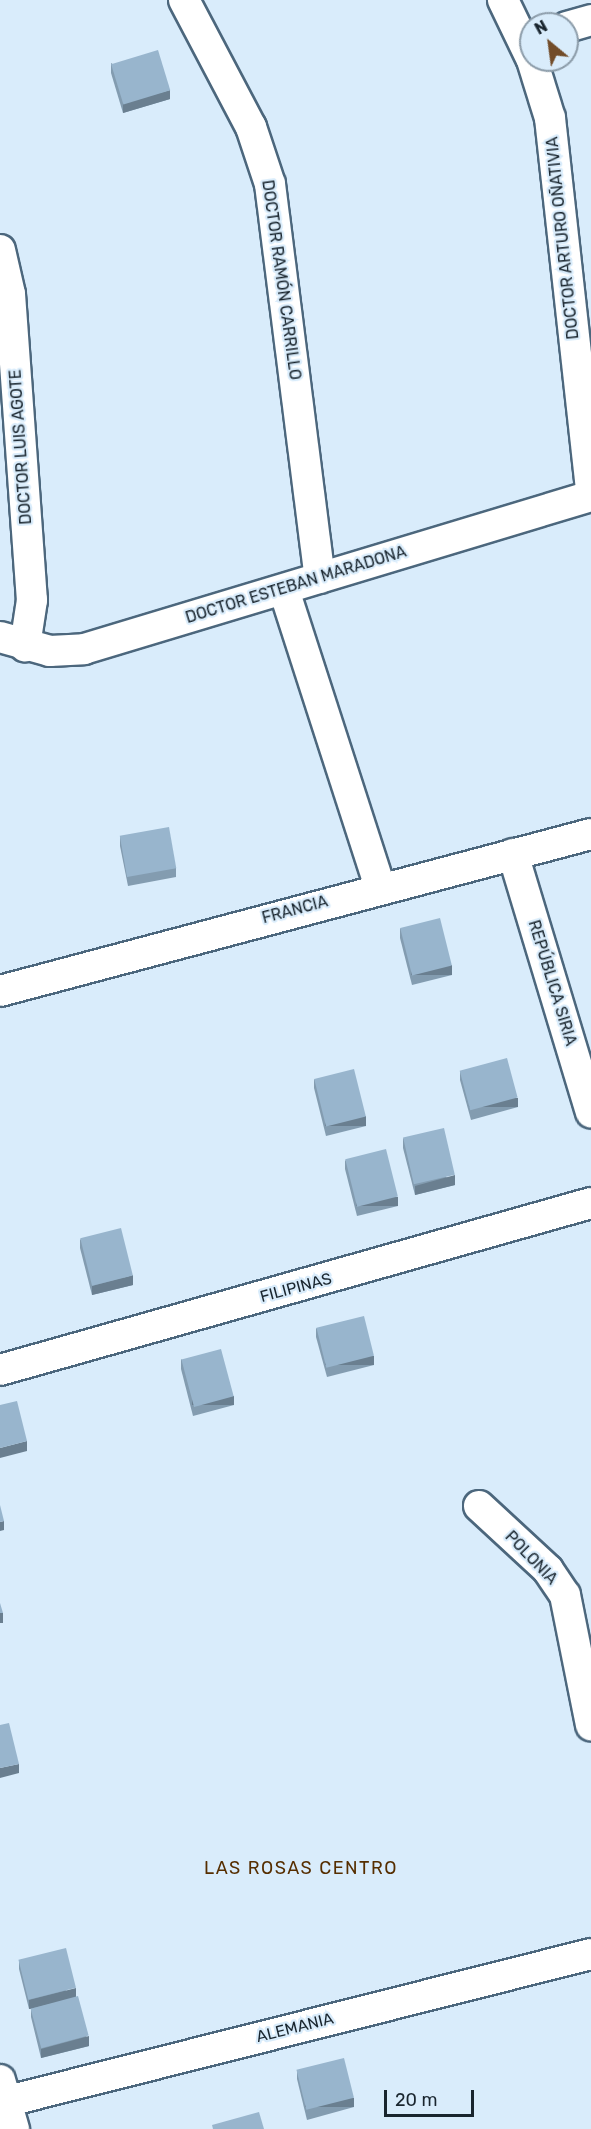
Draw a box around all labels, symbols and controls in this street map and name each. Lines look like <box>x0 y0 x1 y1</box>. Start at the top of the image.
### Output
north arrow <box>519 12 579 72</box>
text: N <box>531 16 551 39</box>
street label: DOCTOR ARTURO OÑATIVIA <box>543 135 583 341</box>
street label: DOCTOR RAMÓN CARRILLO <box>257 179 305 381</box>
street label: DOCTOR LUIS AGOTE <box>6 369 36 525</box>
street label: DOCTOR ESTEBAN MARADONA <box>183 542 409 628</box>
street label: FRANCIA <box>260 892 330 928</box>
street label: REPÚBLICA SIRIA <box>524 918 580 1048</box>
street label: FILIPINAS <box>258 1269 334 1307</box>
street label: POLONIA <box>501 1527 561 1589</box>
district label: LAS ROSAS CENTRO <box>204 1857 398 1879</box>
street label: ALEMANIA <box>254 2009 336 2047</box>
scale bar <box>387 2078 477 2116</box>
text: 20 m <box>395 2089 437 2111</box>

